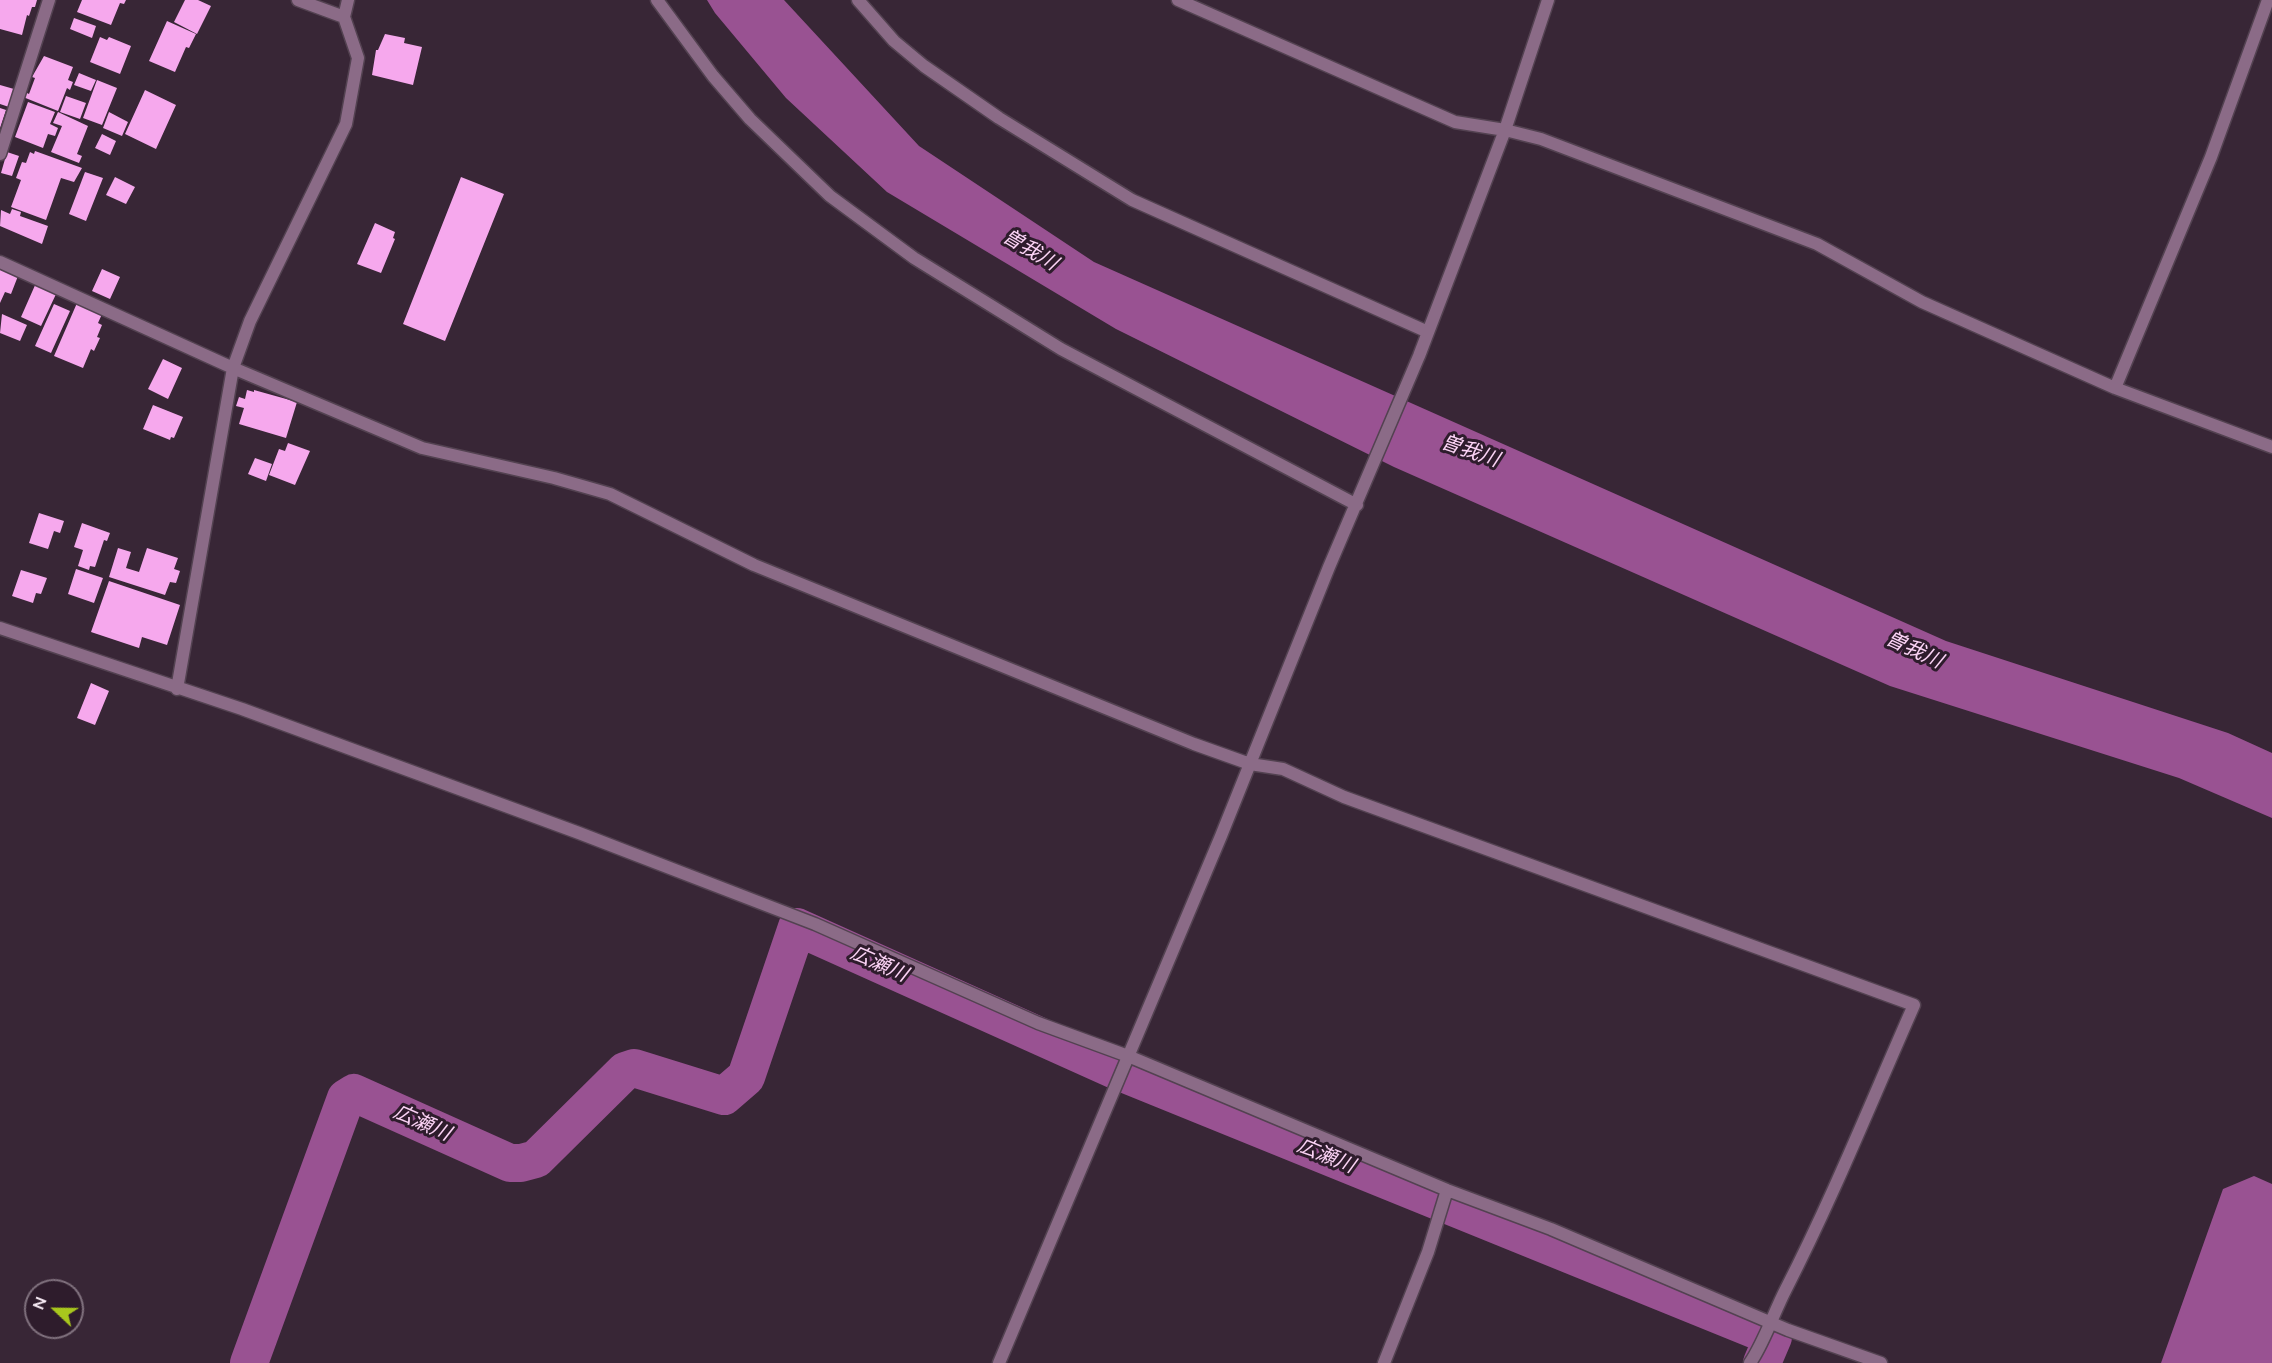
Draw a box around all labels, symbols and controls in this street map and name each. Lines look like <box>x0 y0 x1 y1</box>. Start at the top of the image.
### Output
water label: 曽我川 <box>998 224 1062 276</box>
water label: 曽我川 <box>1438 430 1502 472</box>
water label: 曽我川 <box>1882 626 1946 674</box>
water label: 広瀬川 <box>847 941 911 987</box>
water label: 広瀬川 <box>390 1100 454 1146</box>
water label: 広瀬川 <box>1294 1134 1358 1178</box>
north arrow <box>24 1279 84 1339</box>
text: N <box>28 1294 51 1312</box>

